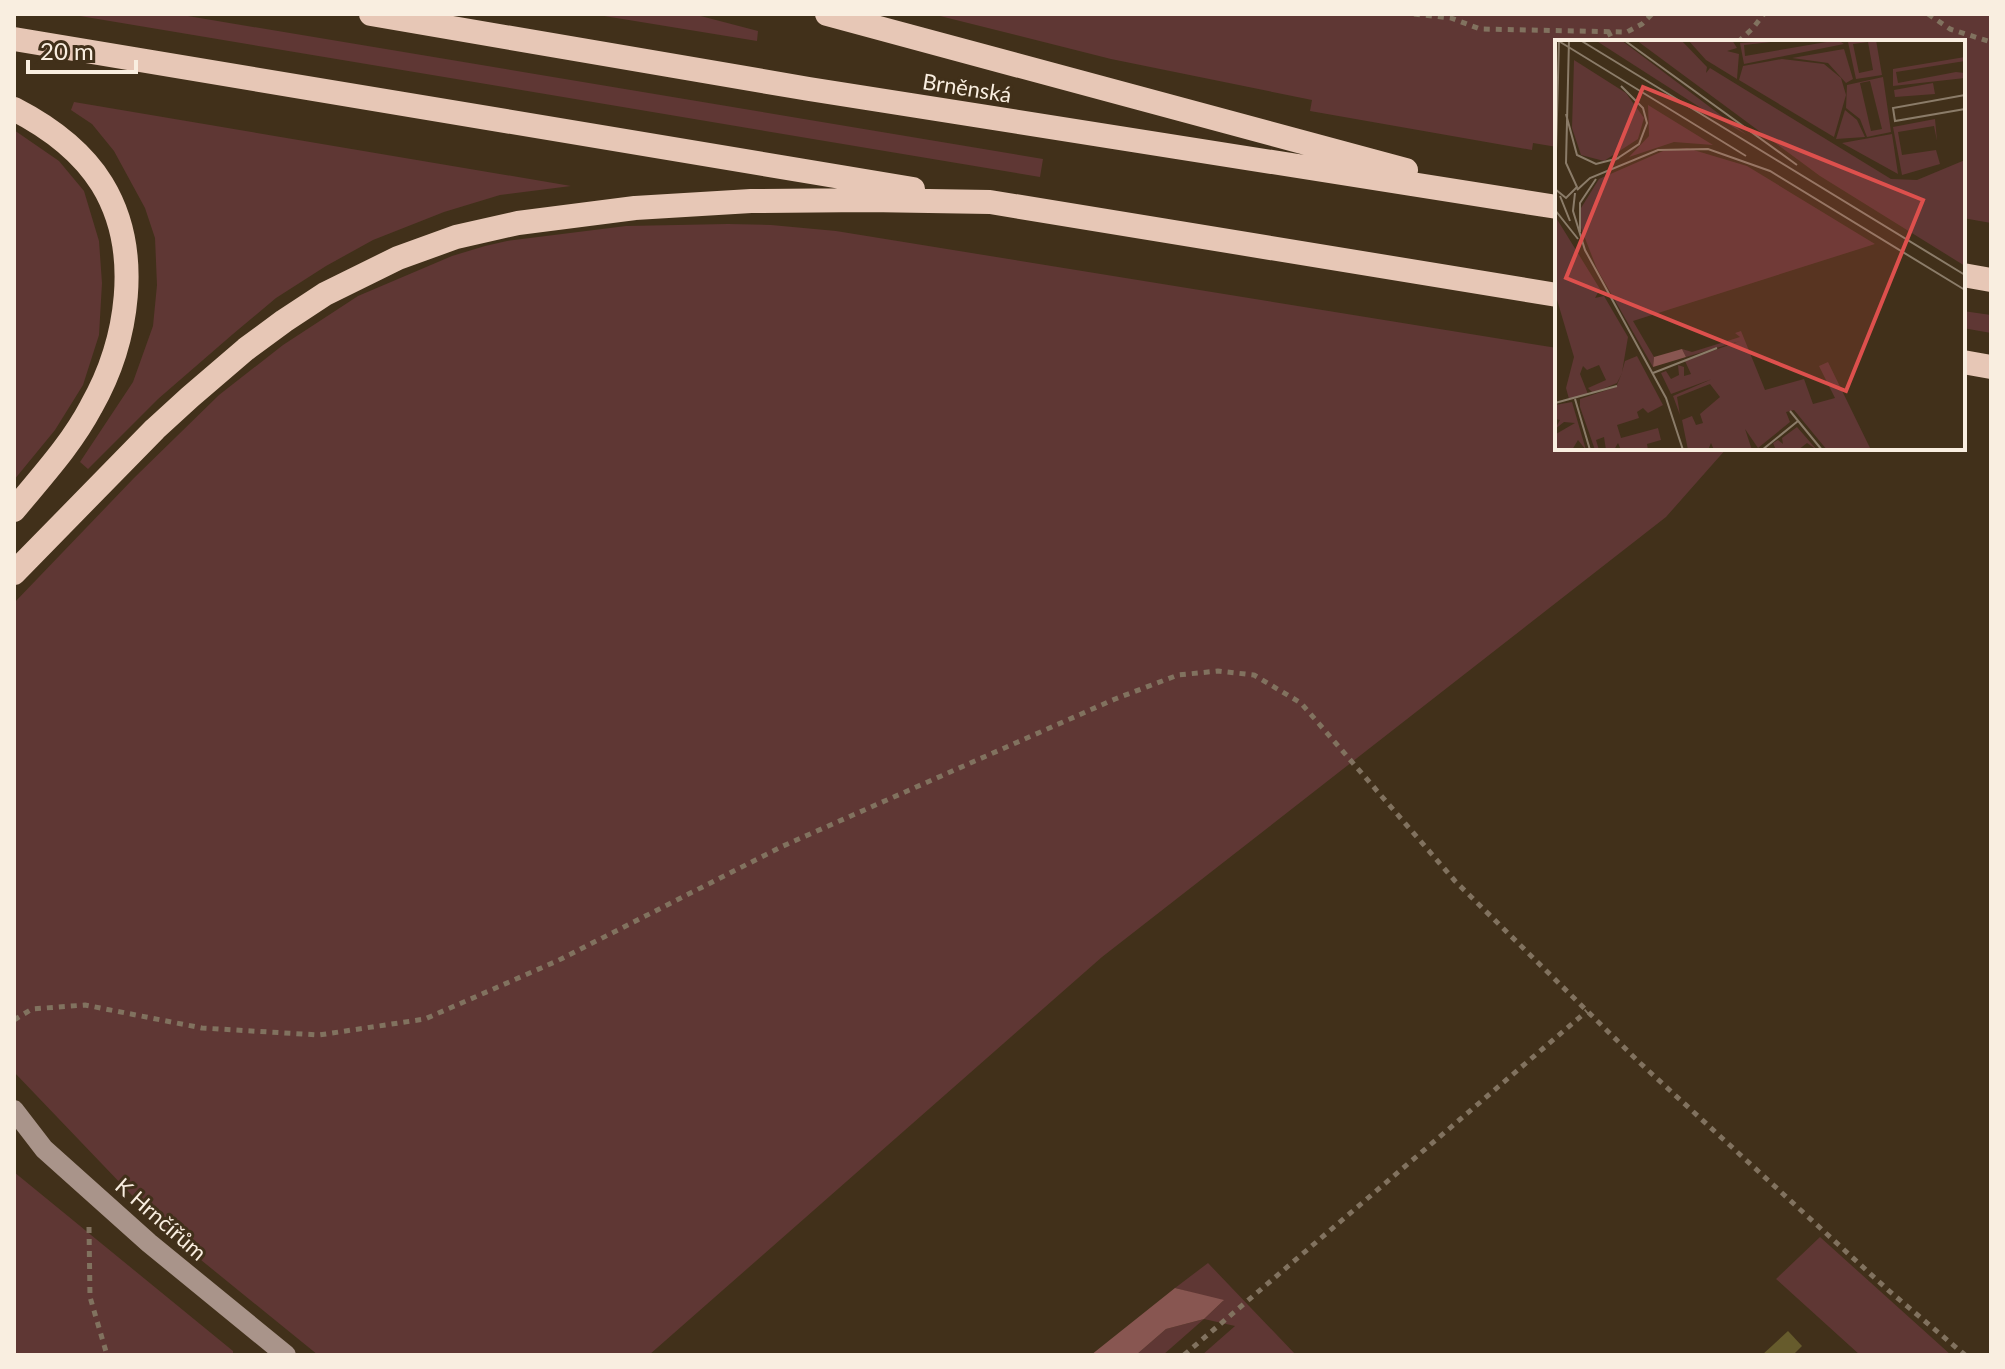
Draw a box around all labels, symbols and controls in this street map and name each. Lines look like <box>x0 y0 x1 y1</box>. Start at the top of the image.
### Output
scale bar <box>28 24 136 74</box>
text: 20 m <box>40 36 94 65</box>
inset map <box>1555 40 1965 450</box>
street label: Brněnská <box>921 67 1014 108</box>
street label: K Hrnčířům <box>110 1172 212 1266</box>

